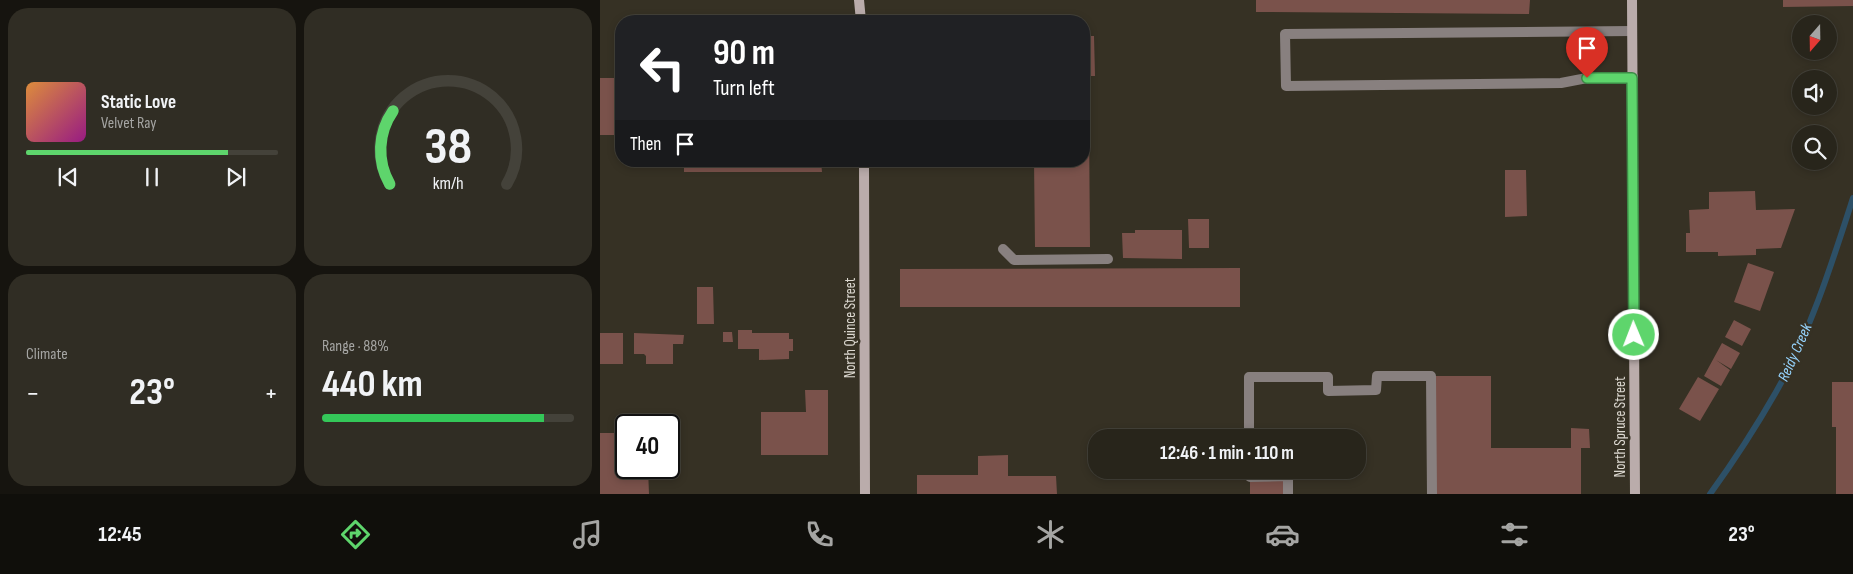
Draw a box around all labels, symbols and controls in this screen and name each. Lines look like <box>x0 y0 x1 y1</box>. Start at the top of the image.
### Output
north arrow <box>1792 15 1838 60</box>
map controls <box>1792 15 1837 170</box>
pin <box>1566 27 1608 78</box>
text: 90 m <box>713 32 775 75</box>
icon: arrive <box>1573 34 1601 62</box>
icon: left <box>630 35 695 100</box>
button: sound <box>1792 70 1837 115</box>
text: Turn left <box>713 75 775 102</box>
text: Static Love <box>101 91 176 114</box>
text: Velvet Ray <box>101 114 156 133</box>
text: 38 <box>424 116 472 179</box>
button: search <box>1792 125 1837 170</box>
icon: arrive <box>671 130 699 158</box>
text: Then <box>630 133 661 156</box>
icon: previous <box>54 163 82 191</box>
icon: pause <box>138 163 166 191</box>
icon: next <box>222 163 250 191</box>
text: km/h <box>433 173 463 194</box>
street label: North Quince Street <box>841 277 860 378</box>
position arrow <box>1607 308 1659 360</box>
water label: Reidy Creek <box>1774 320 1817 385</box>
text: Range · 88% <box>322 337 389 356</box>
text: Climate <box>26 345 68 364</box>
text: 440 km <box>322 362 423 407</box>
text: 23° <box>129 370 175 415</box>
street label: North Spruce Street <box>1611 376 1630 477</box>
text: − <box>26 377 40 410</box>
text: + <box>264 377 278 410</box>
speed limit sign: 40 <box>615 414 680 479</box>
text: 12:46 · 1 min · 110 m <box>1160 442 1294 465</box>
icon: directions <box>338 517 373 552</box>
icon: music <box>570 517 605 552</box>
icon: phone <box>802 517 837 552</box>
icon: climate <box>1033 517 1068 552</box>
icon: car <box>1265 517 1300 552</box>
icon: filters <box>1497 517 1532 552</box>
text: 12:45 <box>98 521 142 548</box>
text: 23° <box>1728 521 1755 548</box>

